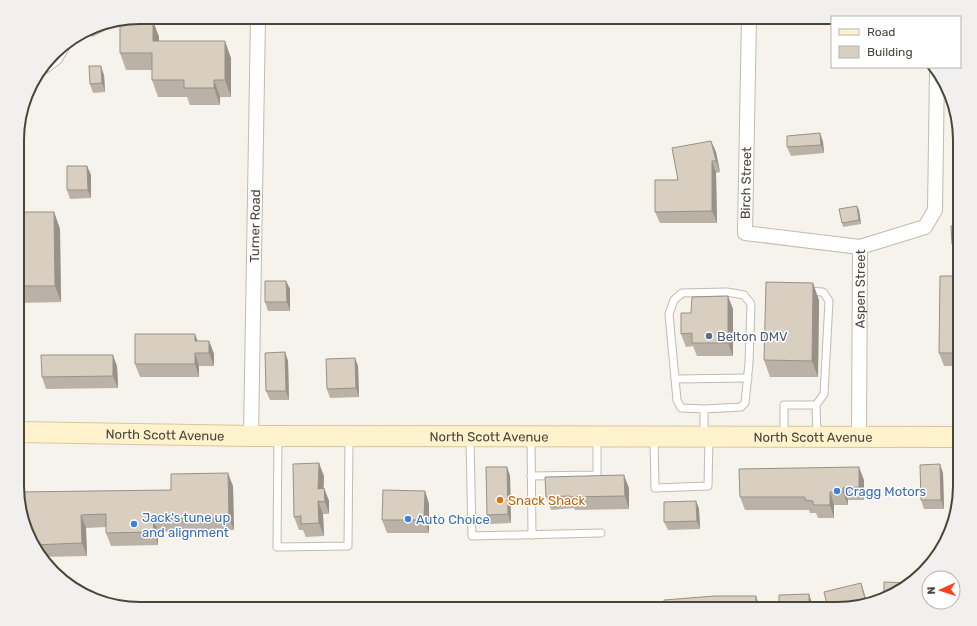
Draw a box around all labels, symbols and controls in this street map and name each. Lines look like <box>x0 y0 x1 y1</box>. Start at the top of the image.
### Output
legend <box>831 16 961 68</box>
text: Road <box>867 25 895 39</box>
text: Building <box>867 45 913 59</box>
street label: Birch Street <box>738 147 754 219</box>
street label: Turner Road <box>246 189 263 263</box>
street label: Aspen Street <box>852 249 867 329</box>
place label: Belton DMV <box>717 329 788 344</box>
marker: Belton DMV <box>704 331 714 341</box>
street label: North Scott Avenue <box>105 426 225 443</box>
street label: North Scott Avenue <box>429 429 548 444</box>
street label: North Scott Avenue <box>753 429 872 444</box>
place label: Cragg Motors <box>845 484 927 500</box>
marker: Cragg Motors <box>832 486 842 496</box>
place label: Snack Shack <box>508 493 585 508</box>
marker: Snack Shack <box>495 495 505 505</box>
place label: Jack's tune up and alignment <box>142 510 230 541</box>
place label: Auto Choice <box>416 512 490 527</box>
marker: Auto Choice <box>403 514 413 524</box>
marker: Jack's tune up and alignment <box>129 519 139 529</box>
north arrow <box>921 570 961 610</box>
text: N <box>925 586 938 595</box>

